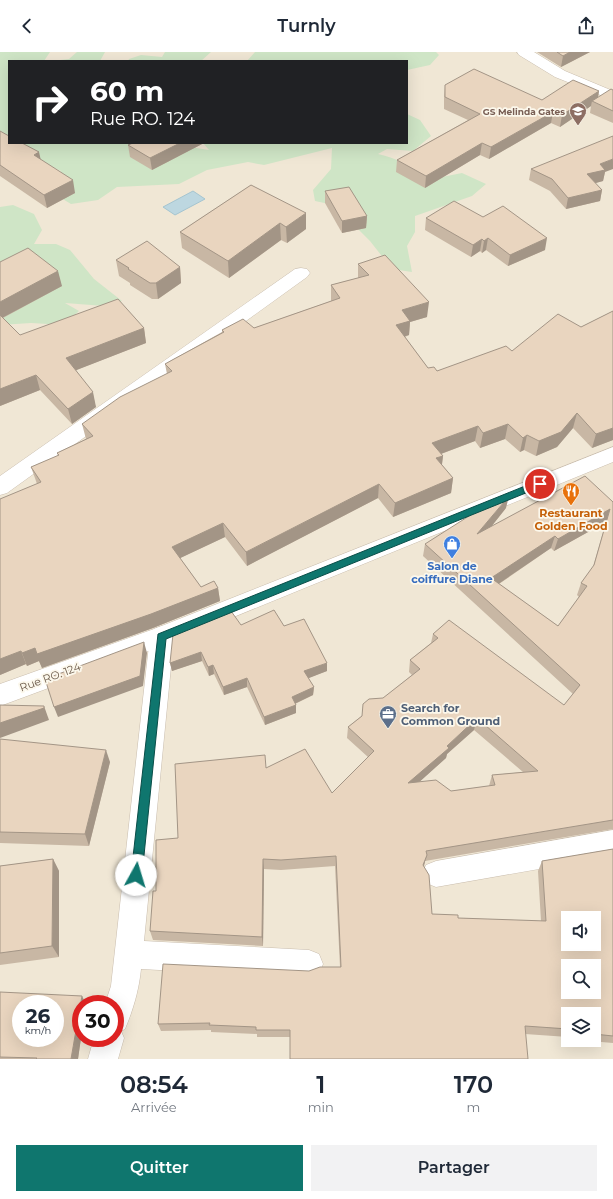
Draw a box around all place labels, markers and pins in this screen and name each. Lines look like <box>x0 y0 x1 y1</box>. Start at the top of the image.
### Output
school or university icon: GS Melinda Gates <box>568 101 588 126</box>
place label: GS Melinda Gates <box>483 106 565 117</box>
pin <box>523 467 557 501</box>
restaurant icon: Restaurant Golden Food <box>561 481 581 506</box>
place label: Restaurant Golden Food <box>534 506 608 533</box>
shop icon: Salon de coiffure Diane <box>442 534 462 559</box>
place label: Salon de coiffure Diane <box>411 559 493 586</box>
place label: Search for Common Ground <box>401 701 500 728</box>
office icon: Search for Common Ground <box>378 704 398 729</box>

